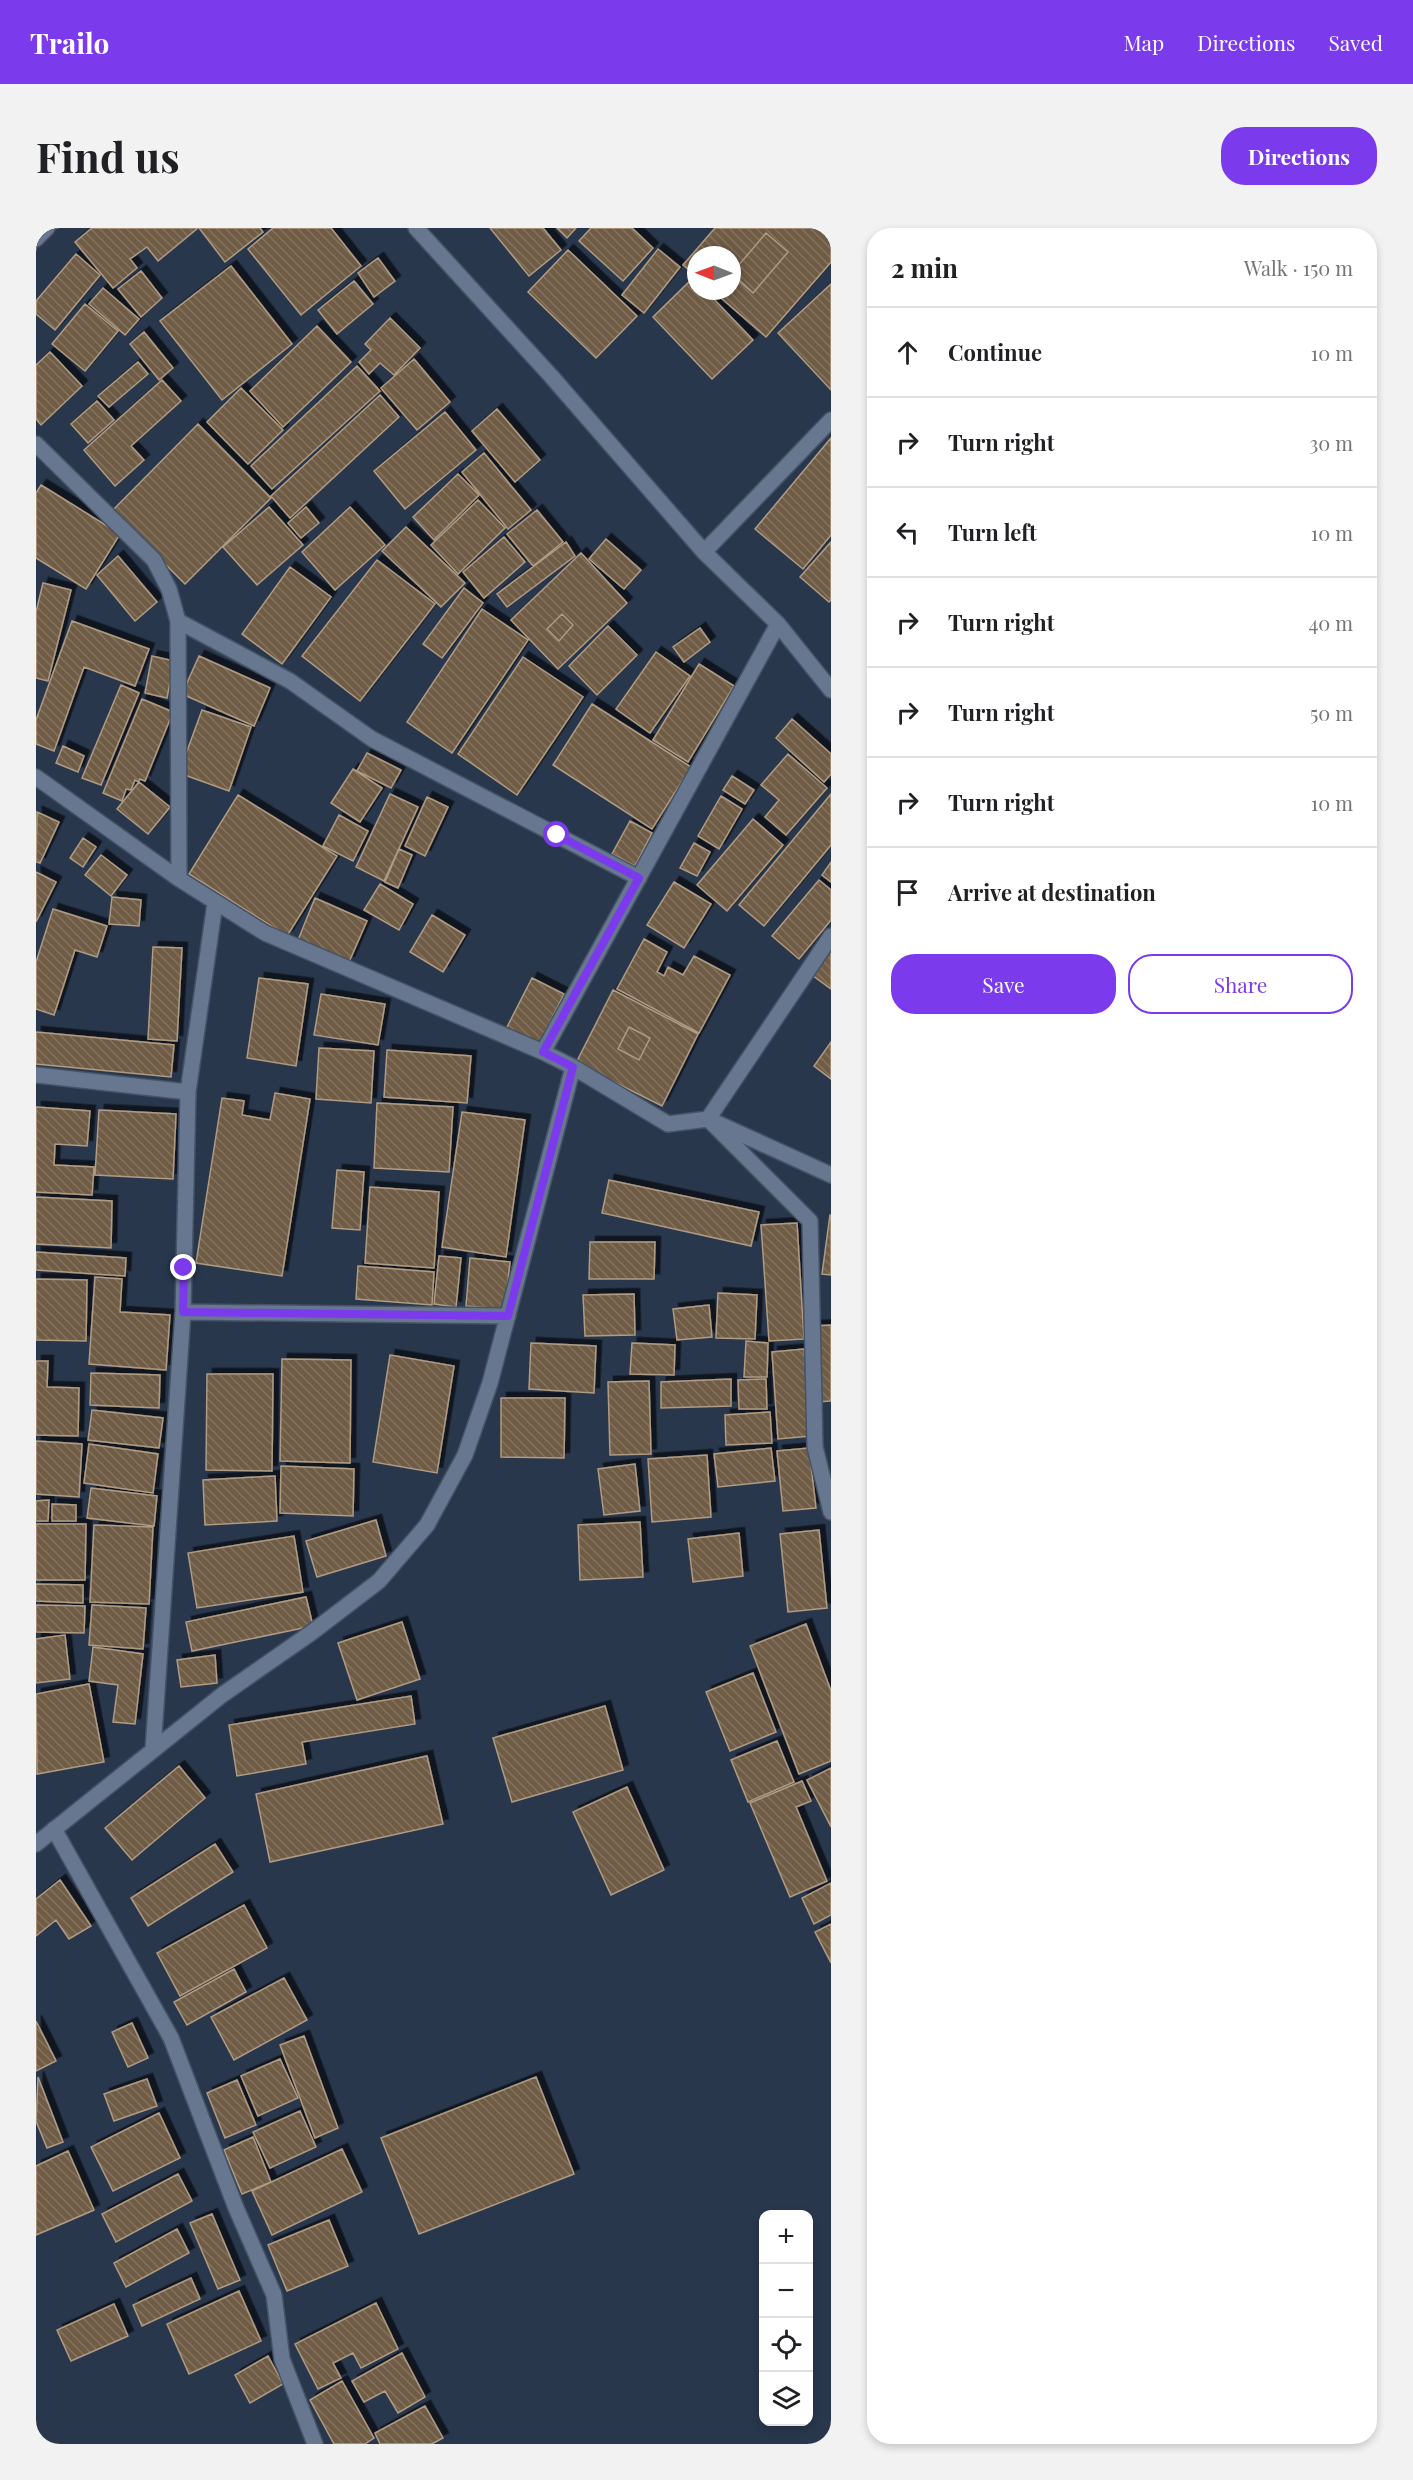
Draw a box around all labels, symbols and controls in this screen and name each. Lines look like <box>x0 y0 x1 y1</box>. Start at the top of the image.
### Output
text: Trailo <box>30 24 109 61</box>
text: Map <box>1123 28 1164 56</box>
text: Directions <box>1197 28 1295 56</box>
text: Saved <box>1328 28 1383 56</box>
button: Directions <box>1221 127 1377 185</box>
text: Find us <box>36 128 180 184</box>
north arrow <box>687 246 741 300</box>
text: 2 min <box>891 250 958 285</box>
text: Walk · 150 m <box>1244 254 1353 281</box>
icon: ahead <box>891 336 924 369</box>
text: Continue <box>948 337 1042 367</box>
text: 10 m <box>1311 339 1353 366</box>
icon: right <box>891 426 924 459</box>
text: Turn right <box>948 427 1054 457</box>
text: 30 m <box>1309 429 1353 456</box>
icon: left <box>891 516 924 549</box>
text: Turn left <box>948 517 1037 547</box>
text: 10 m <box>1311 519 1353 546</box>
icon: right <box>891 606 924 639</box>
text: Turn right <box>948 607 1054 637</box>
text: 40 m <box>1308 609 1353 636</box>
icon: right <box>891 696 924 729</box>
text: Turn right <box>948 697 1054 727</box>
text: 50 m <box>1310 699 1353 726</box>
icon: right <box>891 786 924 819</box>
text: Turn right <box>948 787 1054 817</box>
text: 10 m <box>1311 789 1353 816</box>
route start <box>543 821 569 847</box>
icon: arrive <box>891 876 924 909</box>
text: Arrive at destination <box>948 877 1156 907</box>
button: Save <box>891 954 1116 1014</box>
button: Share <box>1128 954 1353 1014</box>
route end <box>170 1254 196 1280</box>
map controls <box>759 2210 813 2426</box>
button: + <box>759 2210 813 2264</box>
button: − <box>759 2264 813 2318</box>
button: locate <box>759 2318 813 2372</box>
button: layers <box>759 2372 813 2426</box>

